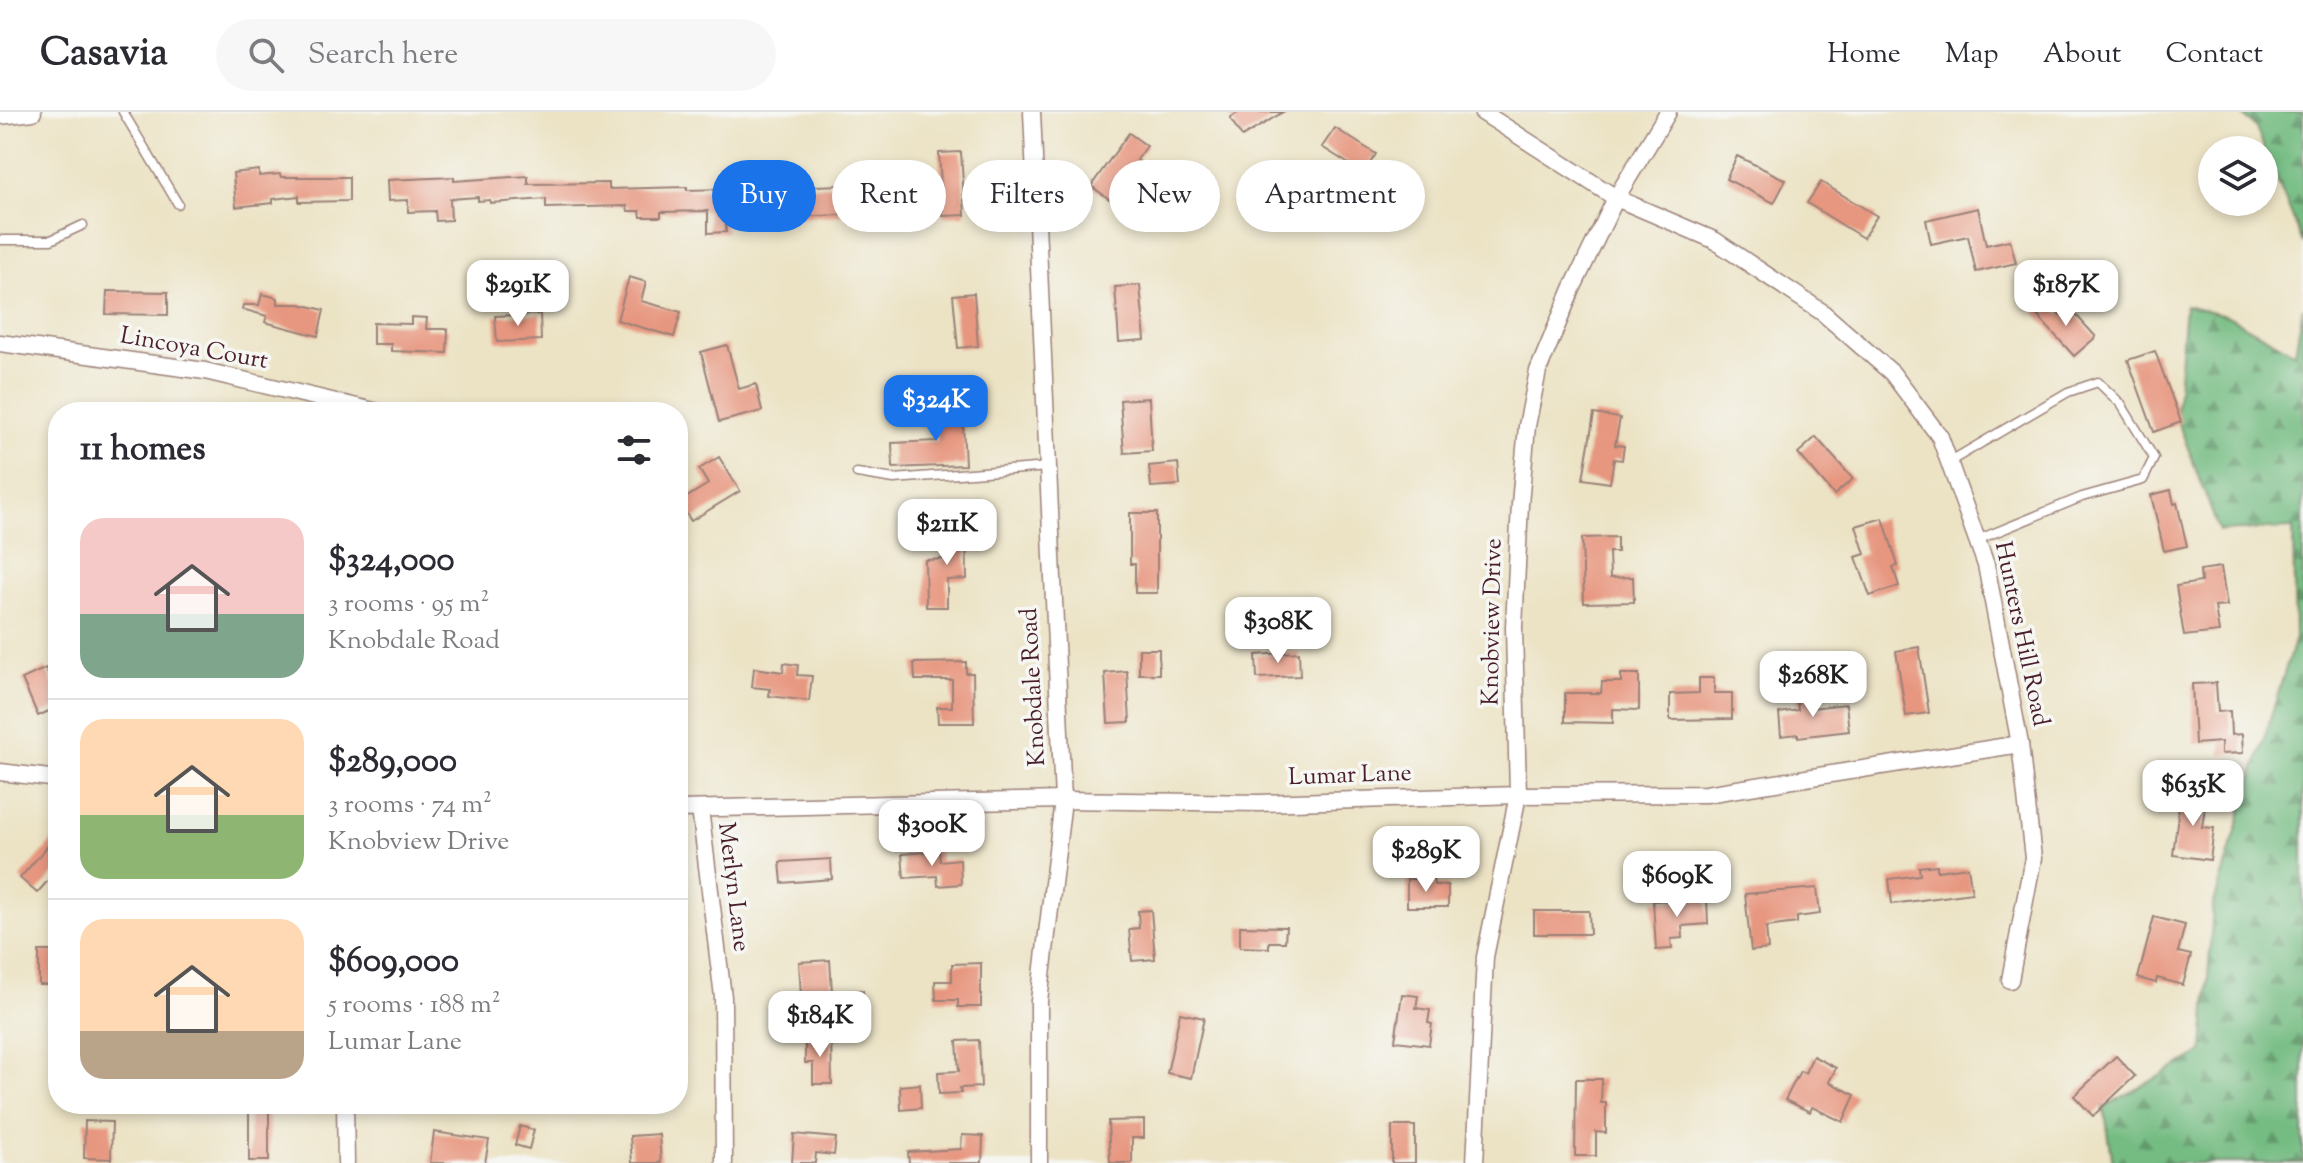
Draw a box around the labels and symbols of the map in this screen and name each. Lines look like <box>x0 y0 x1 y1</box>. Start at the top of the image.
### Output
pin: $291K <box>462 260 574 328</box>
pin: $187K <box>2010 260 2122 328</box>
street label: Lincoya Court <box>117 319 271 379</box>
pin: $324K <box>880 375 992 443</box>
pin: $211K <box>891 499 1003 567</box>
street label: Knobview Drive <box>1475 538 1511 706</box>
street label: Hunters Hill Road <box>1985 539 2057 730</box>
pin: $308K <box>1222 597 1334 665</box>
street label: Knobdale Road <box>1013 606 1055 767</box>
pin: $268K <box>1757 651 1869 719</box>
street label: Lumar Lane <box>1288 757 1412 795</box>
pin: $635K <box>2137 760 2249 828</box>
pin: $300K <box>876 800 988 868</box>
street label: Merlyn Lane <box>708 820 758 954</box>
pin: $289K <box>1370 826 1482 894</box>
pin: $609K <box>1621 851 1733 919</box>
pin: $184K <box>764 991 876 1059</box>

